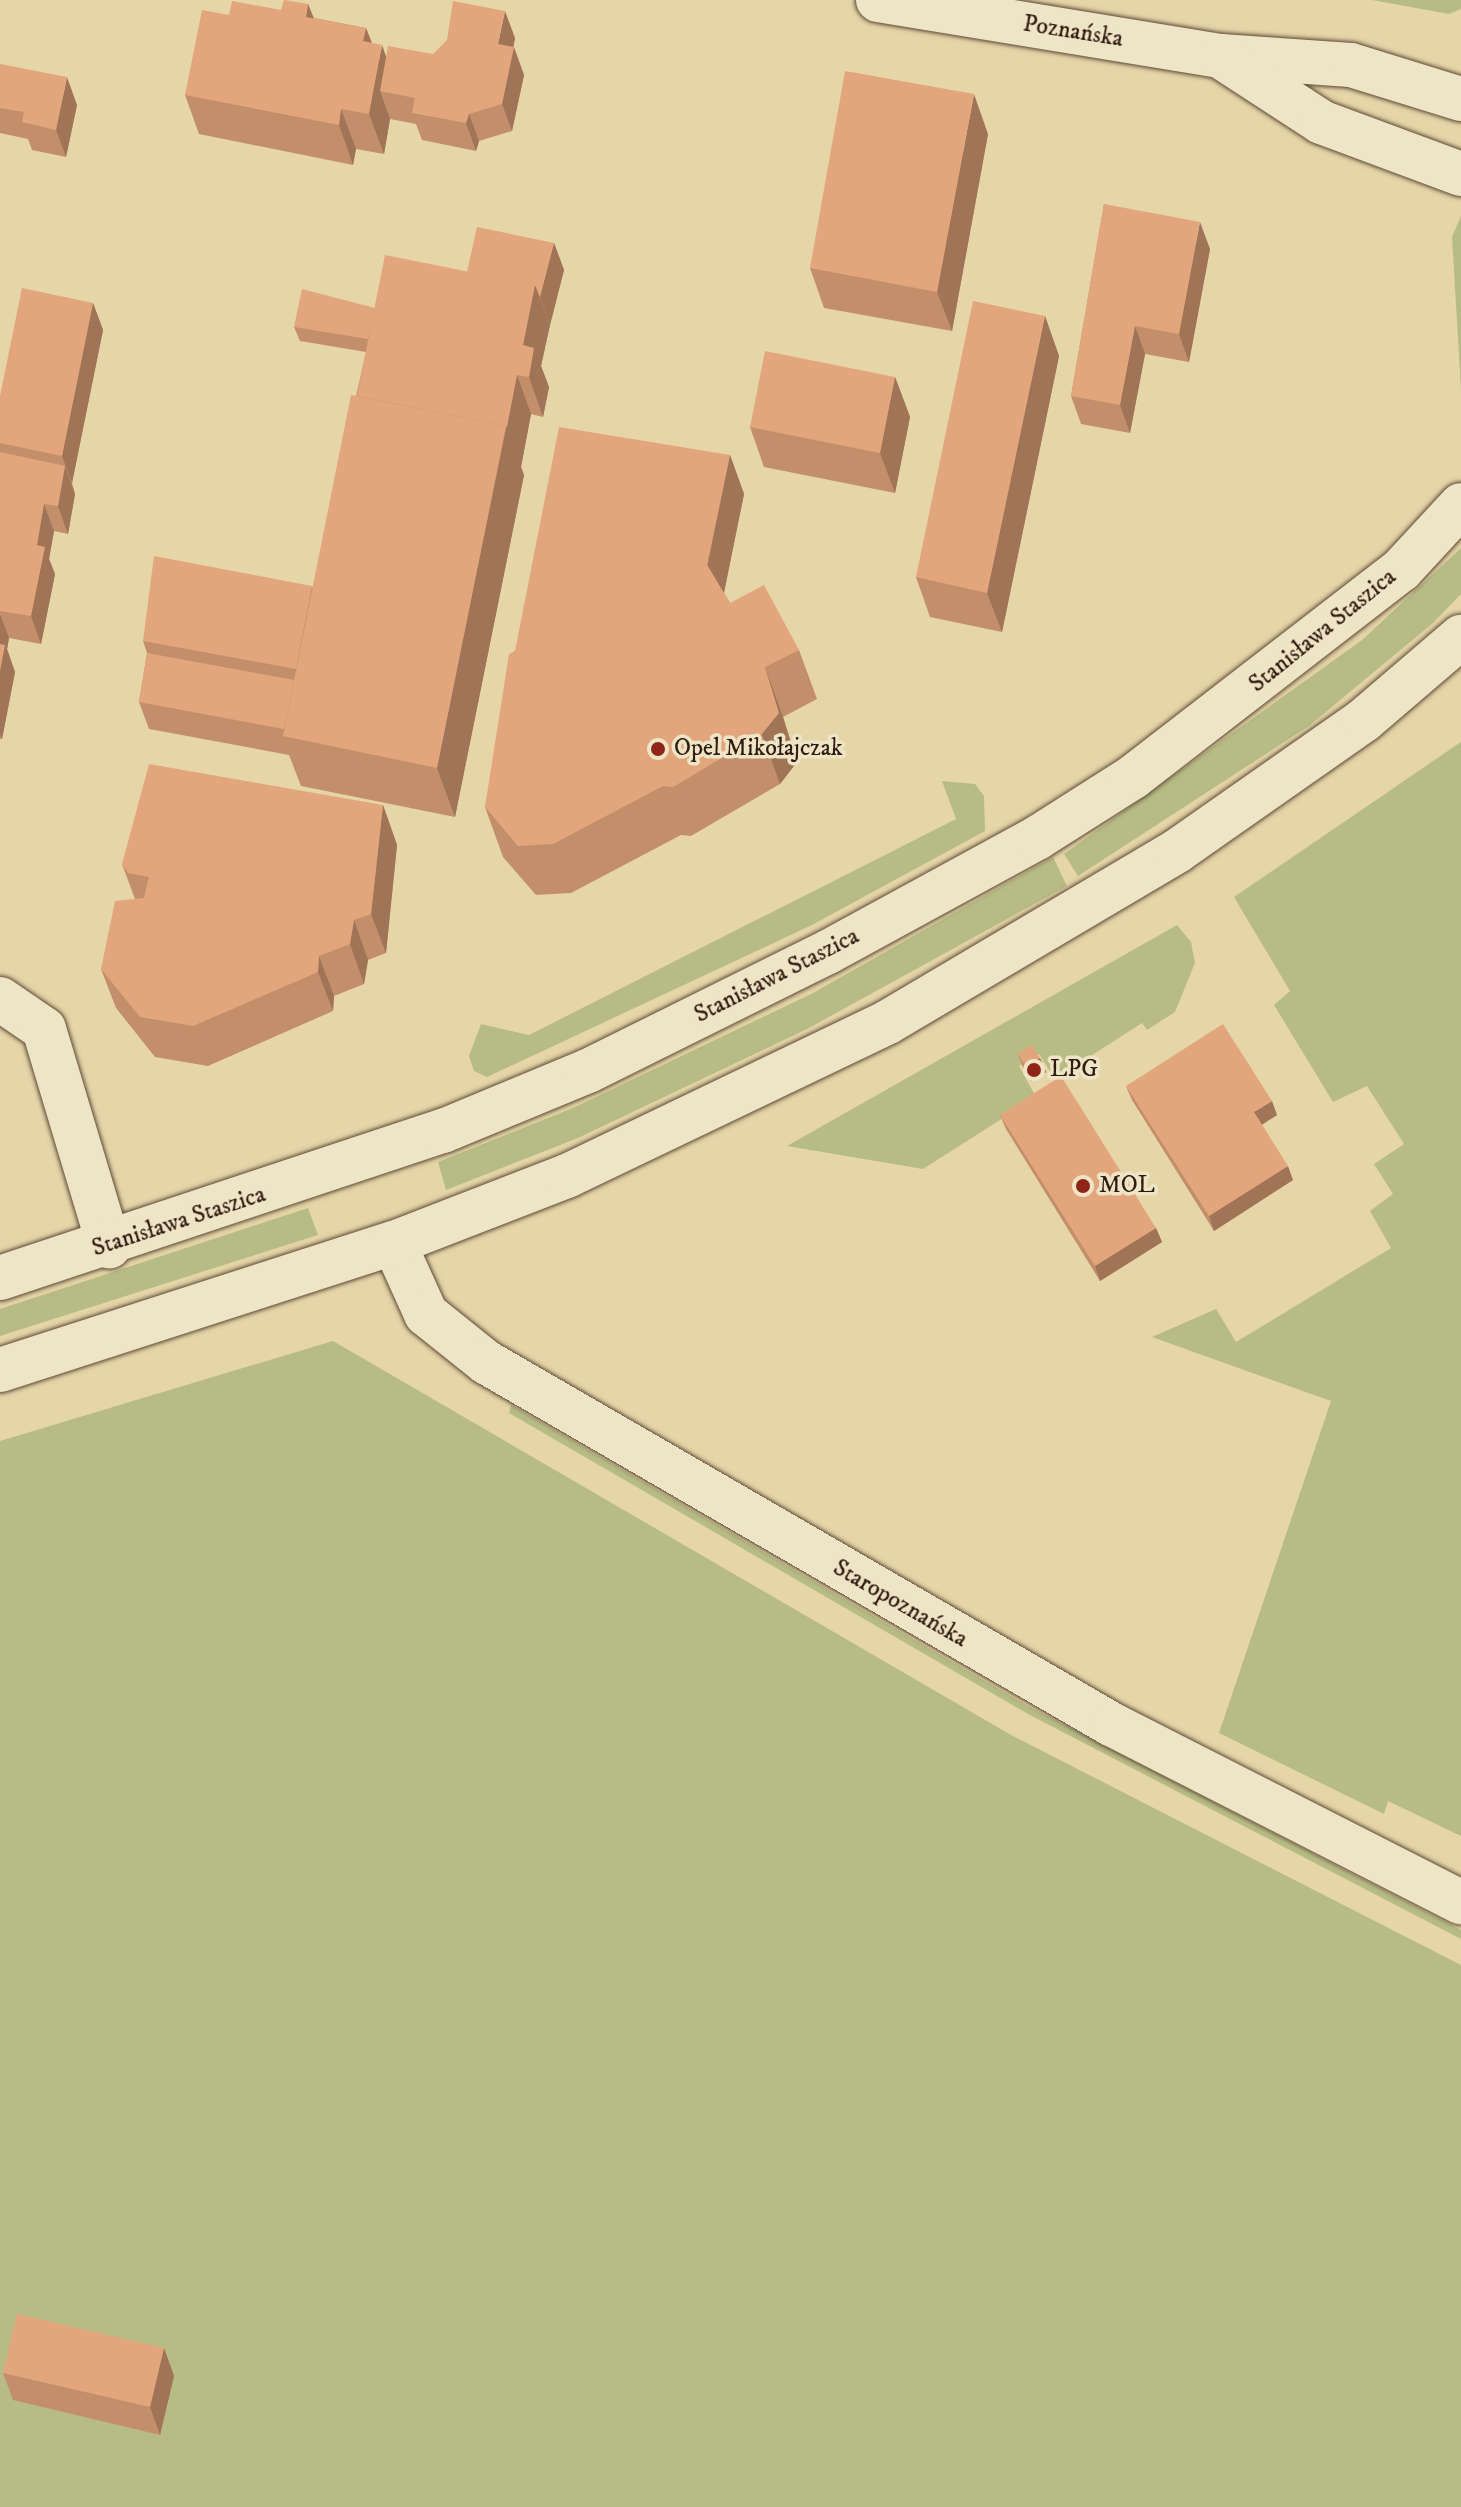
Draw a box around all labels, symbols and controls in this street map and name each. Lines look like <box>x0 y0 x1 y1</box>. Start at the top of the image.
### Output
street label: Poznańska <box>1021 10 1125 54</box>
street label: Stanisława Staszica <box>1244 563 1402 699</box>
place label: Opel Mikołajczak <box>674 735 843 763</box>
marker: Opel Mikołajczak <box>649 740 667 758</box>
street label: Stanisława Staszica <box>690 922 864 1030</box>
place label: LPG <box>1050 1056 1098 1084</box>
marker: LPG <box>1025 1061 1043 1079</box>
place label: MOL <box>1099 1172 1155 1200</box>
marker: MOL <box>1074 1177 1092 1195</box>
street label: Stanisława Staszica <box>89 1180 269 1264</box>
street label: Staropoznańska <box>828 1554 972 1654</box>

